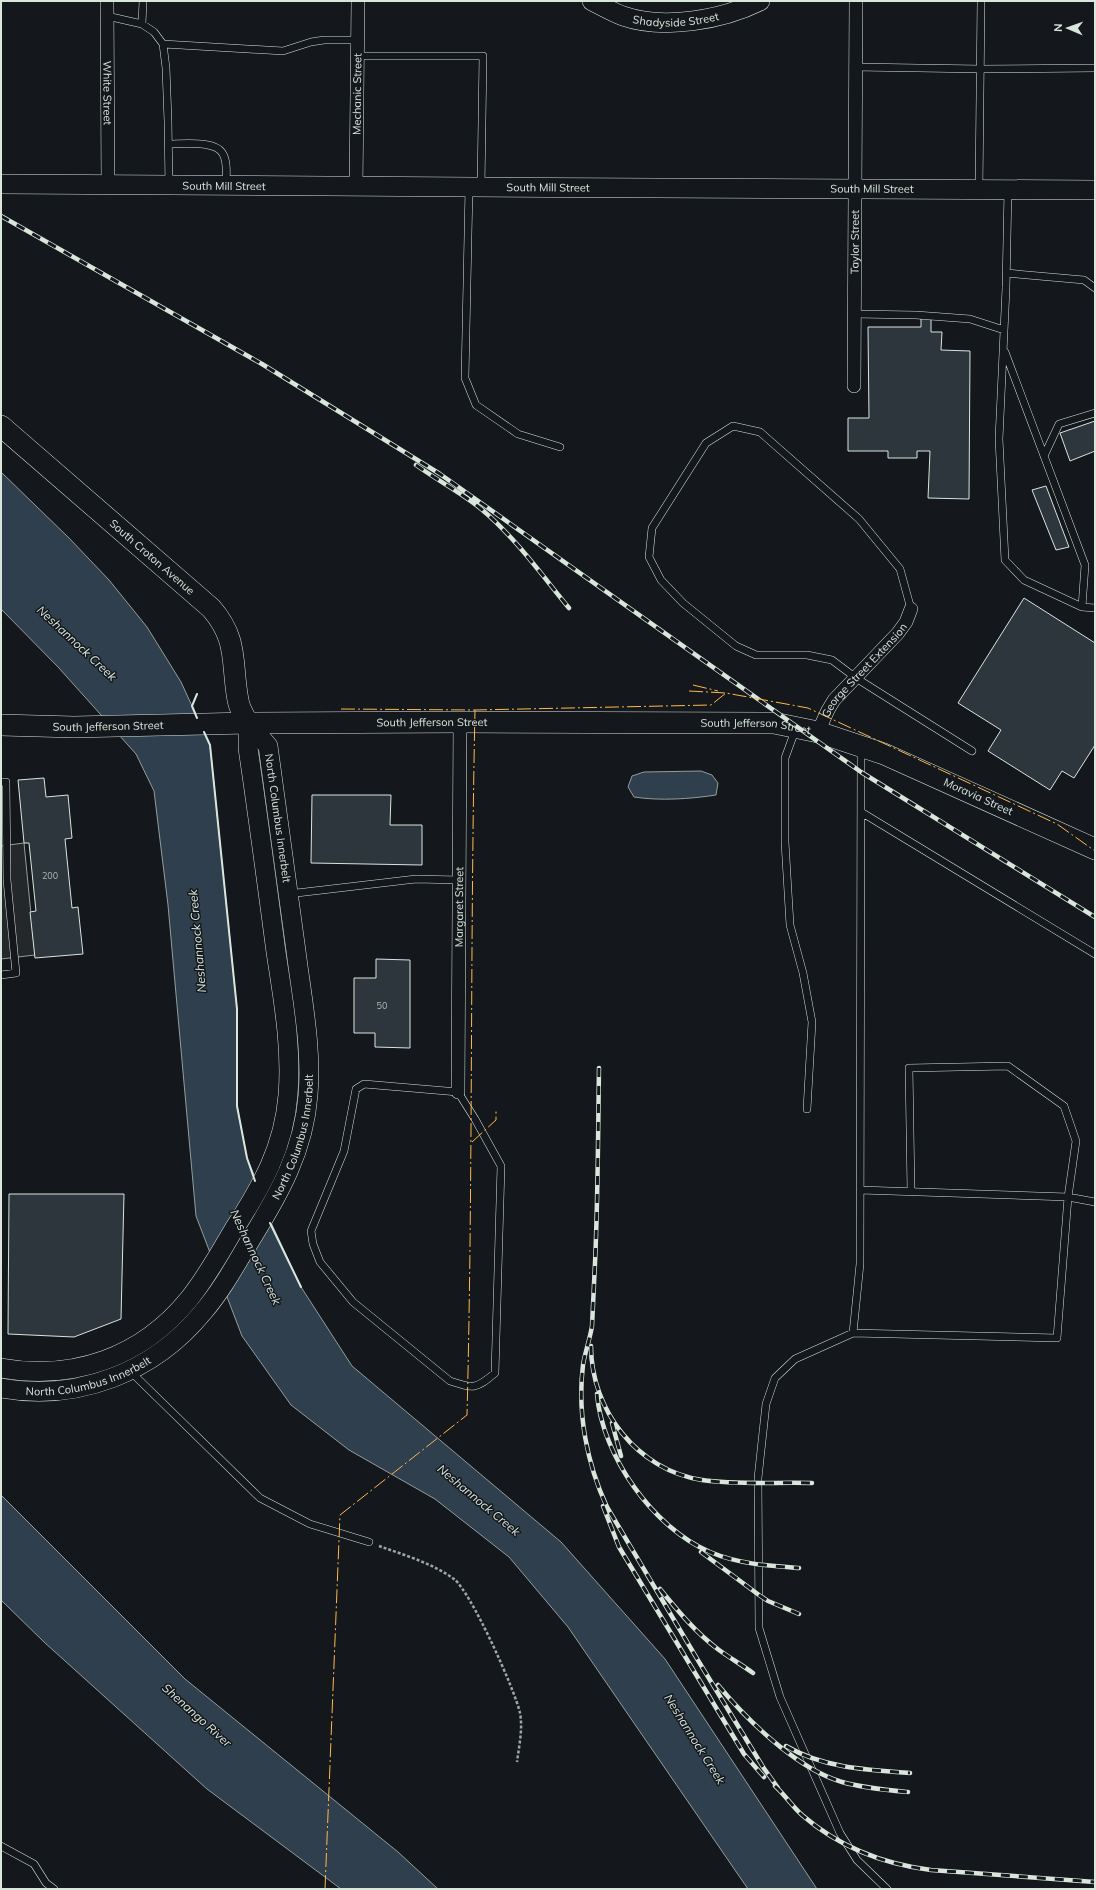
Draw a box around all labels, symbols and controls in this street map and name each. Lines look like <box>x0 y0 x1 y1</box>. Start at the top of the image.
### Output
north arrow <box>1048 8 1088 48</box>
street label: Shadyside Street <box>631 9 720 30</box>
text: N <box>1051 23 1065 32</box>
street label: Mechanic Street <box>350 53 364 135</box>
street label: White Street <box>100 61 115 125</box>
street label: South Mill Street <box>182 179 266 193</box>
street label: South Mill Street <box>506 180 590 195</box>
street label: South Mill Street <box>830 181 914 196</box>
street label: Taylor Street <box>848 210 862 274</box>
street label: South Croton Avenue <box>107 516 198 598</box>
water label: Neshannock Creek <box>34 602 121 684</box>
street label: George Street Extension <box>819 620 910 720</box>
street label: South Jefferson Street <box>376 715 488 729</box>
street label: South Jefferson Street <box>700 716 812 737</box>
street label: South Jefferson Street <box>52 718 164 734</box>
street label: North Columbus Innerbelt <box>262 753 294 884</box>
street label: Moravia Street <box>941 775 1015 818</box>
street label: Margaret Street <box>452 867 466 947</box>
house number: 200 <box>42 870 58 881</box>
water label: Neshannock Creek <box>185 888 209 993</box>
house number: 50 <box>377 1000 387 1011</box>
street label: North Columbus Innerbelt <box>269 1074 316 1202</box>
water label: Neshannock Creek <box>227 1207 285 1308</box>
street label: North Columbus Innerbelt <box>25 1353 154 1398</box>
water label: Neshannock Creek <box>435 1461 524 1540</box>
water label: Shenango River <box>159 1680 235 1750</box>
water label: Neshannock Creek <box>661 1691 729 1788</box>

